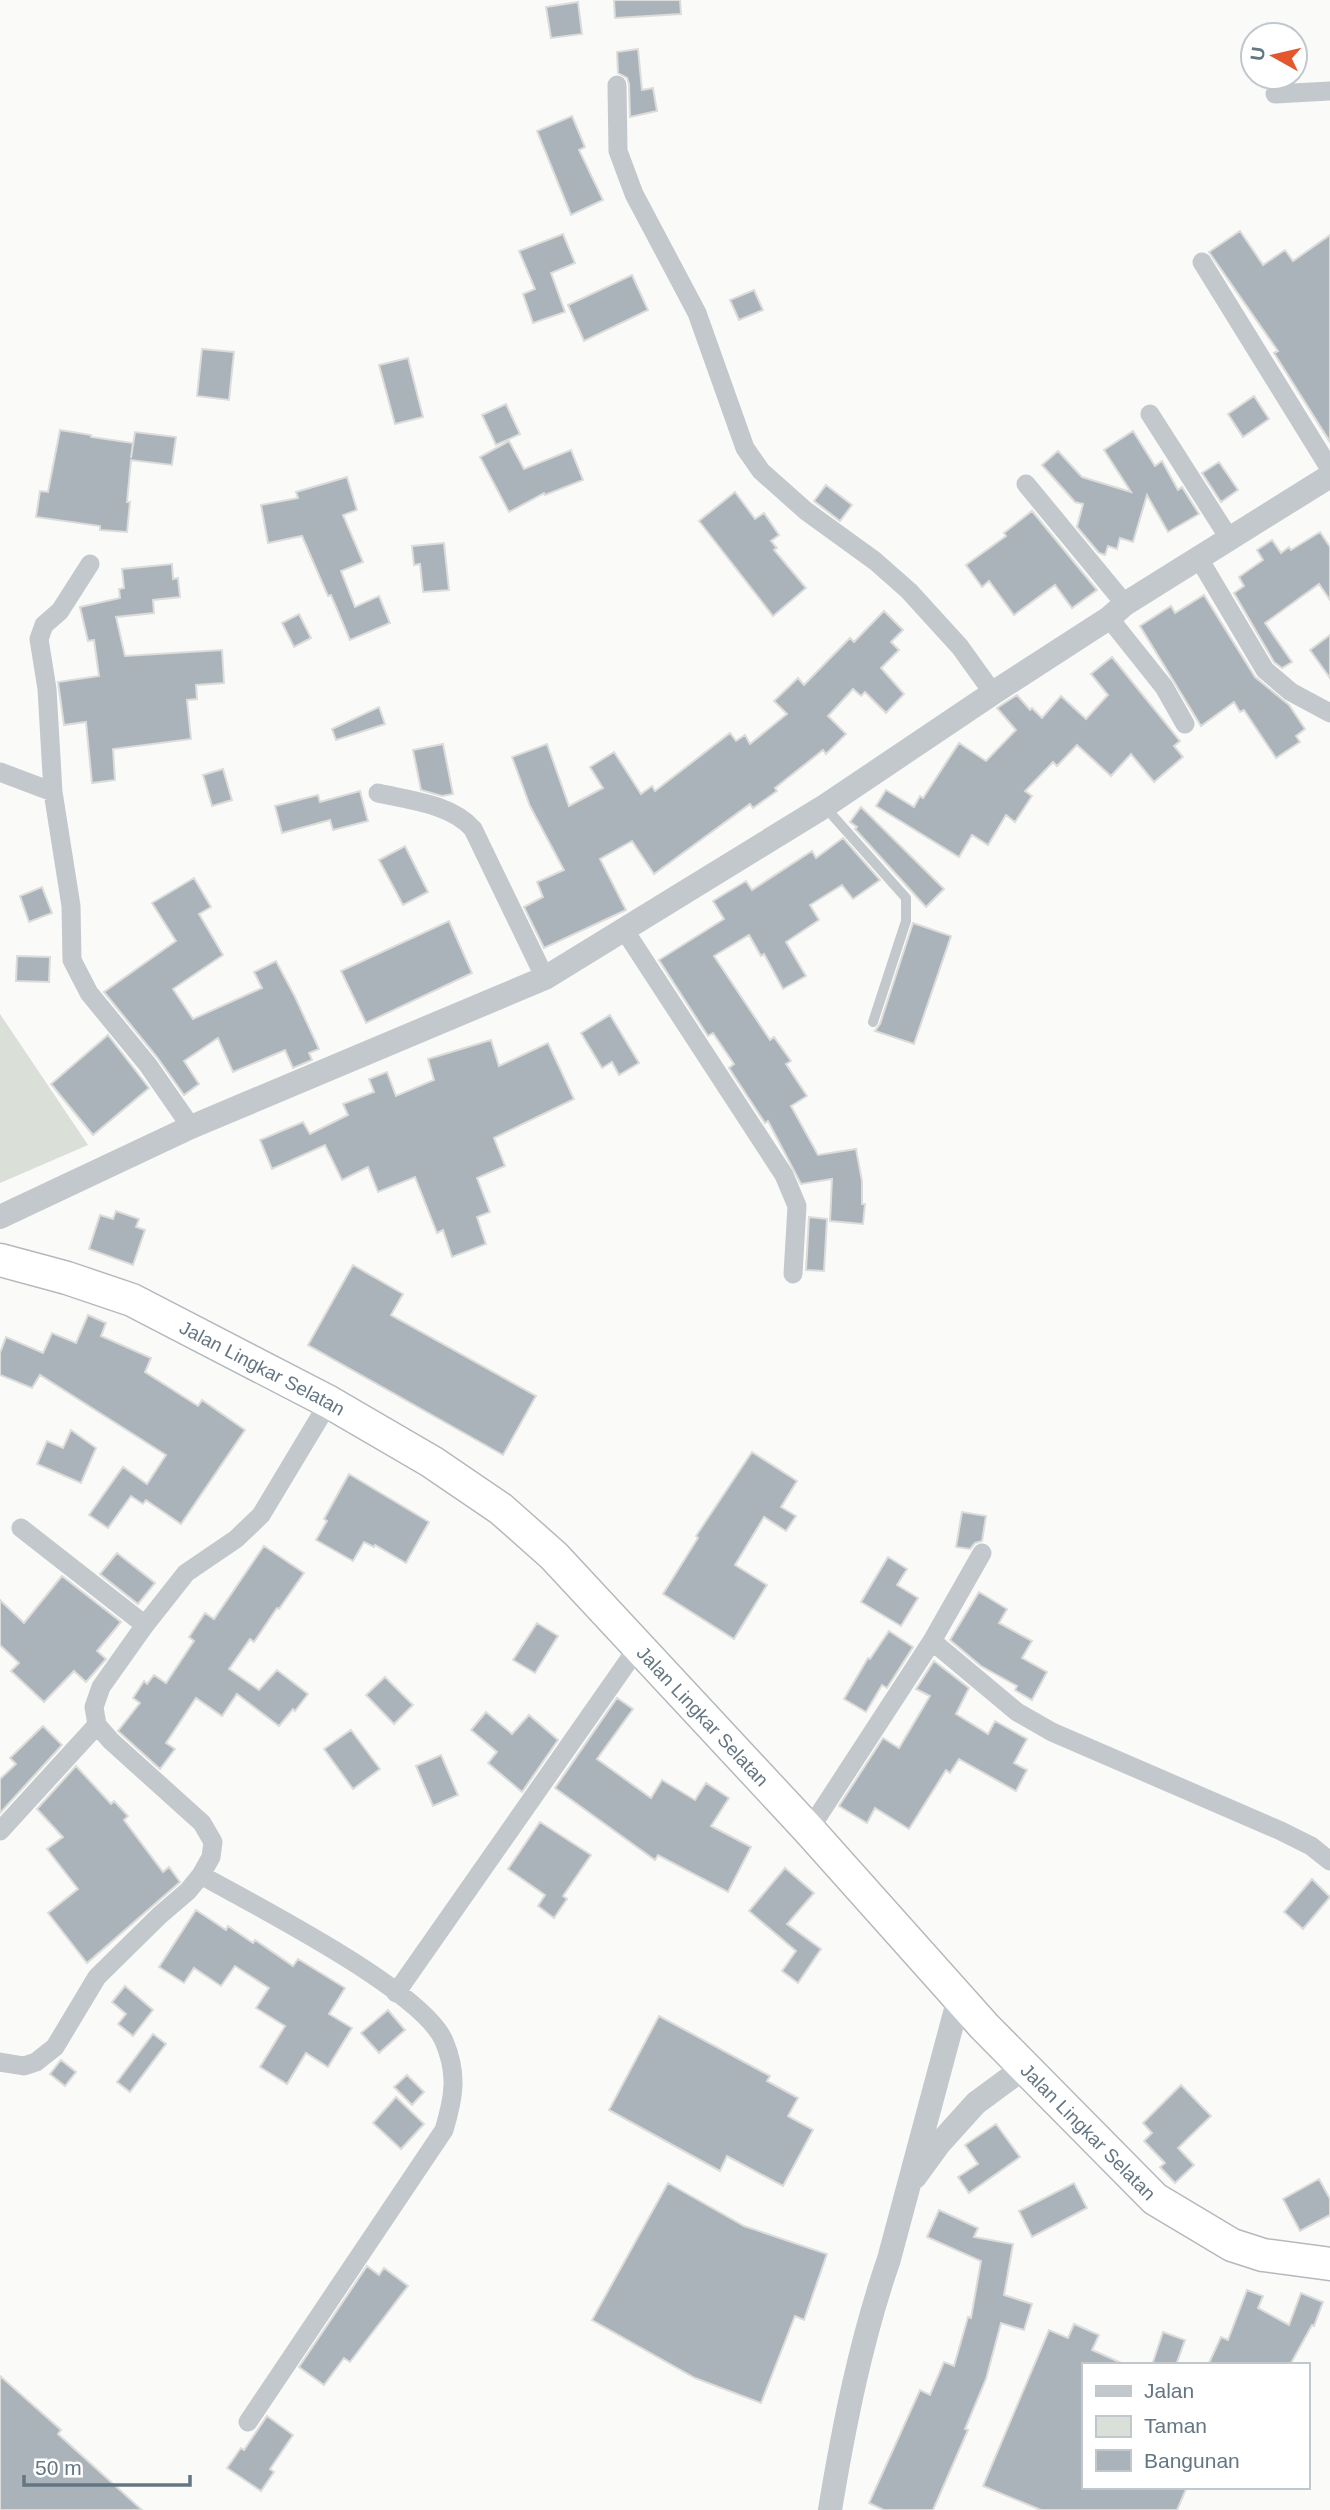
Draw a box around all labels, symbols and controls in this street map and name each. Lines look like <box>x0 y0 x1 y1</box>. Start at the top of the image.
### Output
north arrow <box>1239 21 1309 91</box>
text: U <box>1246 45 1269 62</box>
street label: Jalan Lingkar Selatan <box>176 1317 348 1420</box>
street label: Jalan Lingkar Selatan <box>633 1642 773 1790</box>
street label: Jalan Lingkar Selatan <box>1016 2060 1160 2204</box>
legend <box>1082 2363 1309 2489</box>
text: Jalan <box>1144 2379 1194 2402</box>
text: Taman <box>1144 2414 1207 2437</box>
scale bar <box>24 2444 191 2488</box>
text: Bangunan <box>1144 2449 1240 2472</box>
text: 50 m <box>35 2456 82 2479</box>

